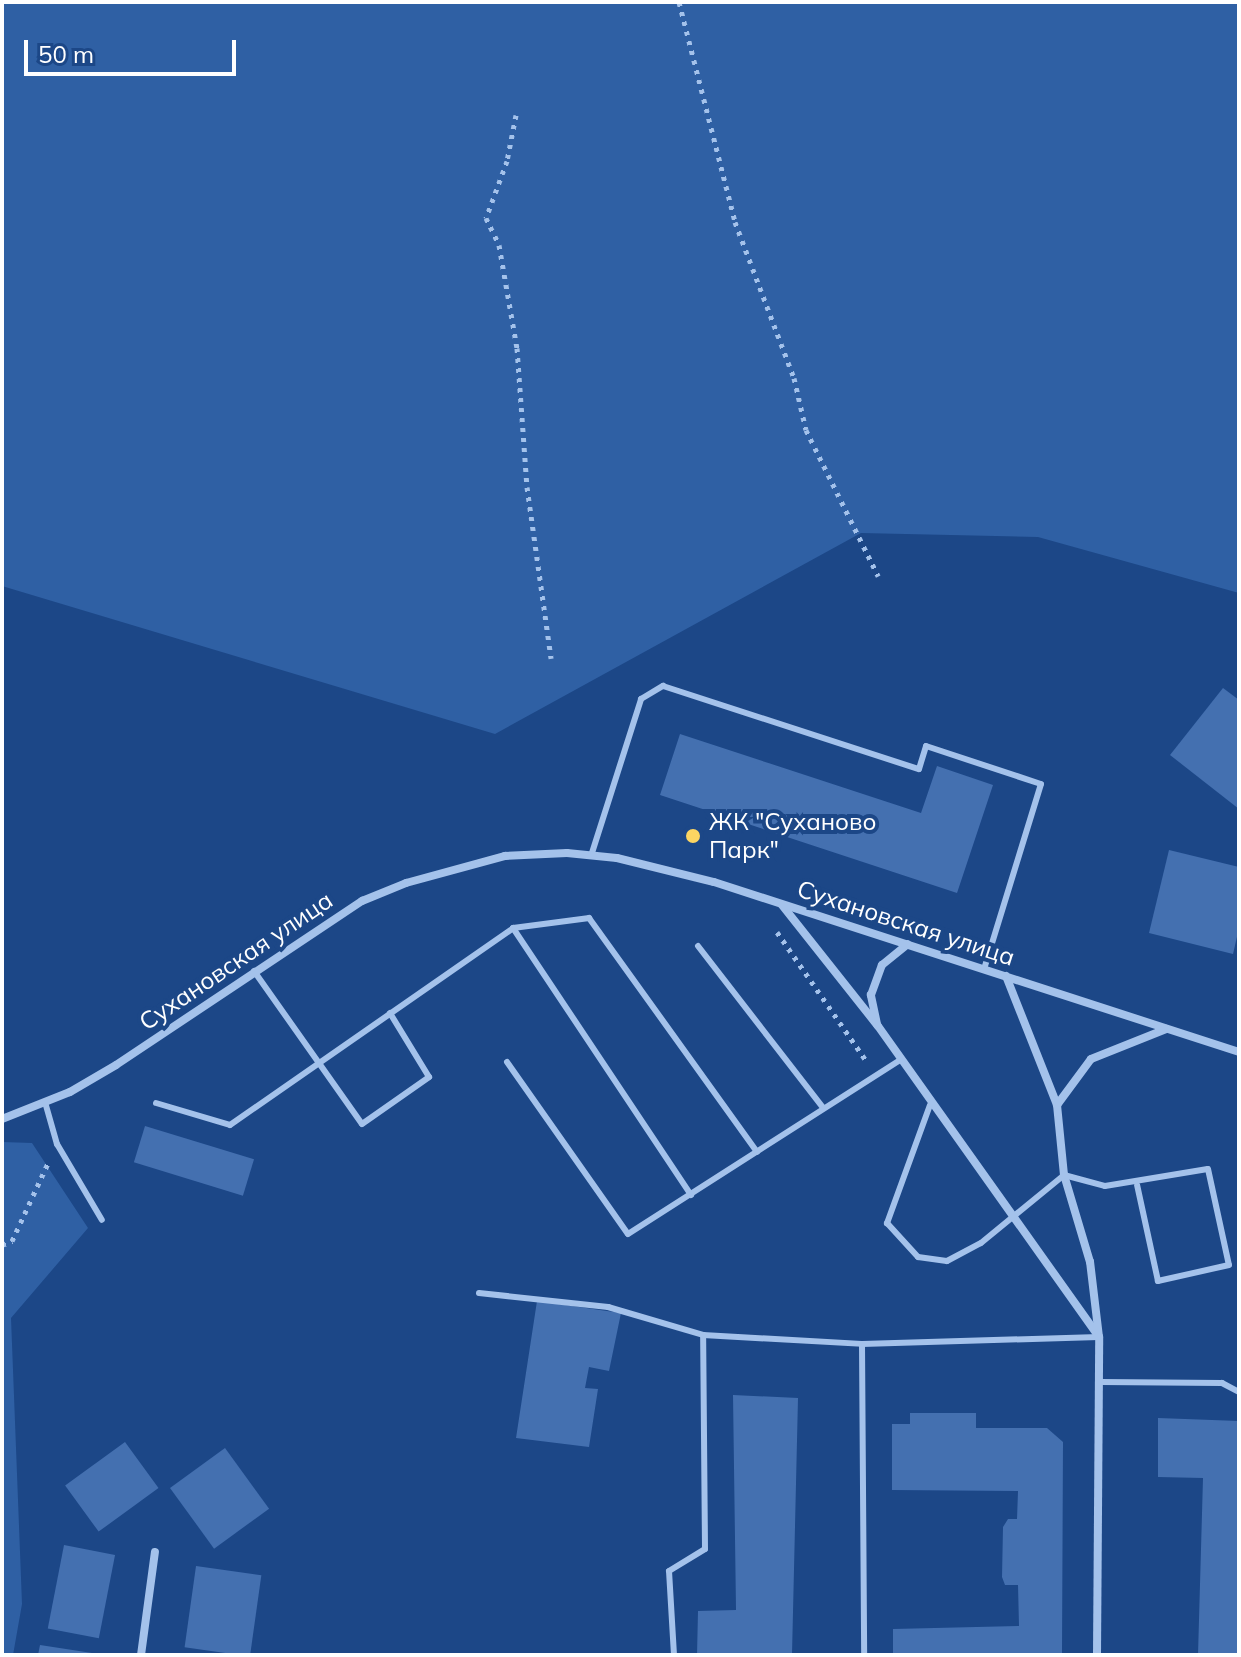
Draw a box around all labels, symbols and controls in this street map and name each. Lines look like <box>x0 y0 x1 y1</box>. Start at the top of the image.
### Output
scale bar <box>28 24 240 74</box>
text: 50 m <box>38 39 94 69</box>
place label: ЖК "Суханово Парк" <box>709 808 876 864</box>
marker: ЖК "Суханово Парк" <box>684 827 702 845</box>
street label: Сухановская улица <box>794 874 1018 972</box>
street label: Сухановская улица <box>134 886 338 1036</box>

